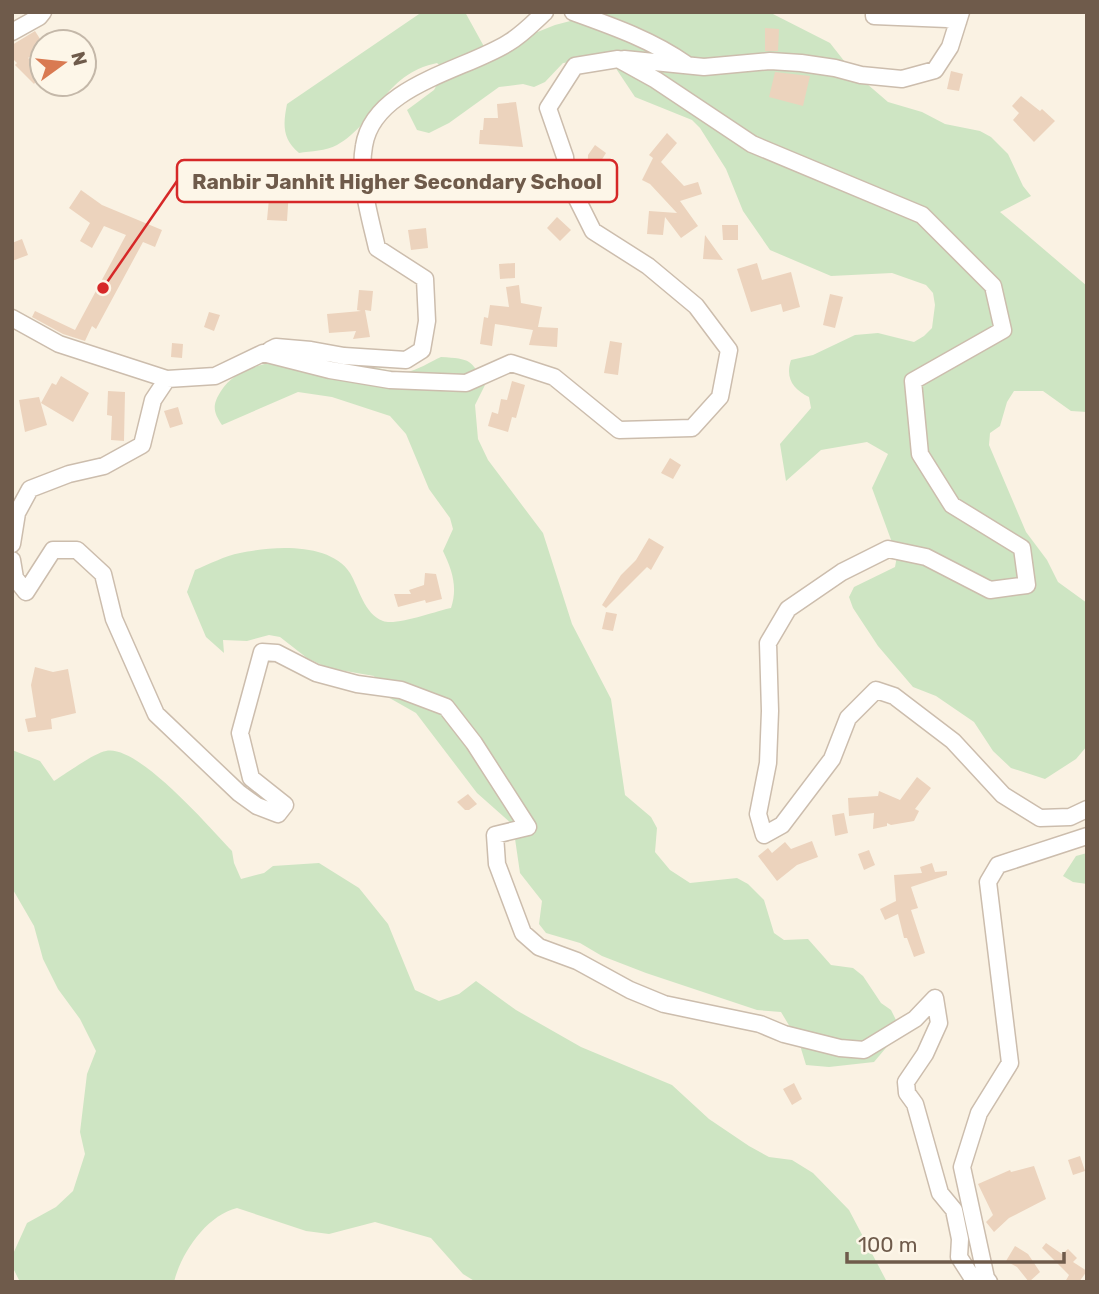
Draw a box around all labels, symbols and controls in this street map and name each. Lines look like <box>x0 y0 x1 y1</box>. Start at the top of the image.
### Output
north arrow <box>28 28 98 98</box>
text: N <box>66 49 92 68</box>
callout: Ranbir Janhit Higher Secondary School <box>177 160 617 202</box>
text: Ranbir Janhit Higher Secondary School <box>192 169 602 194</box>
scale bar <box>847 1220 1064 1264</box>
text: 100 m <box>858 1232 917 1257</box>

